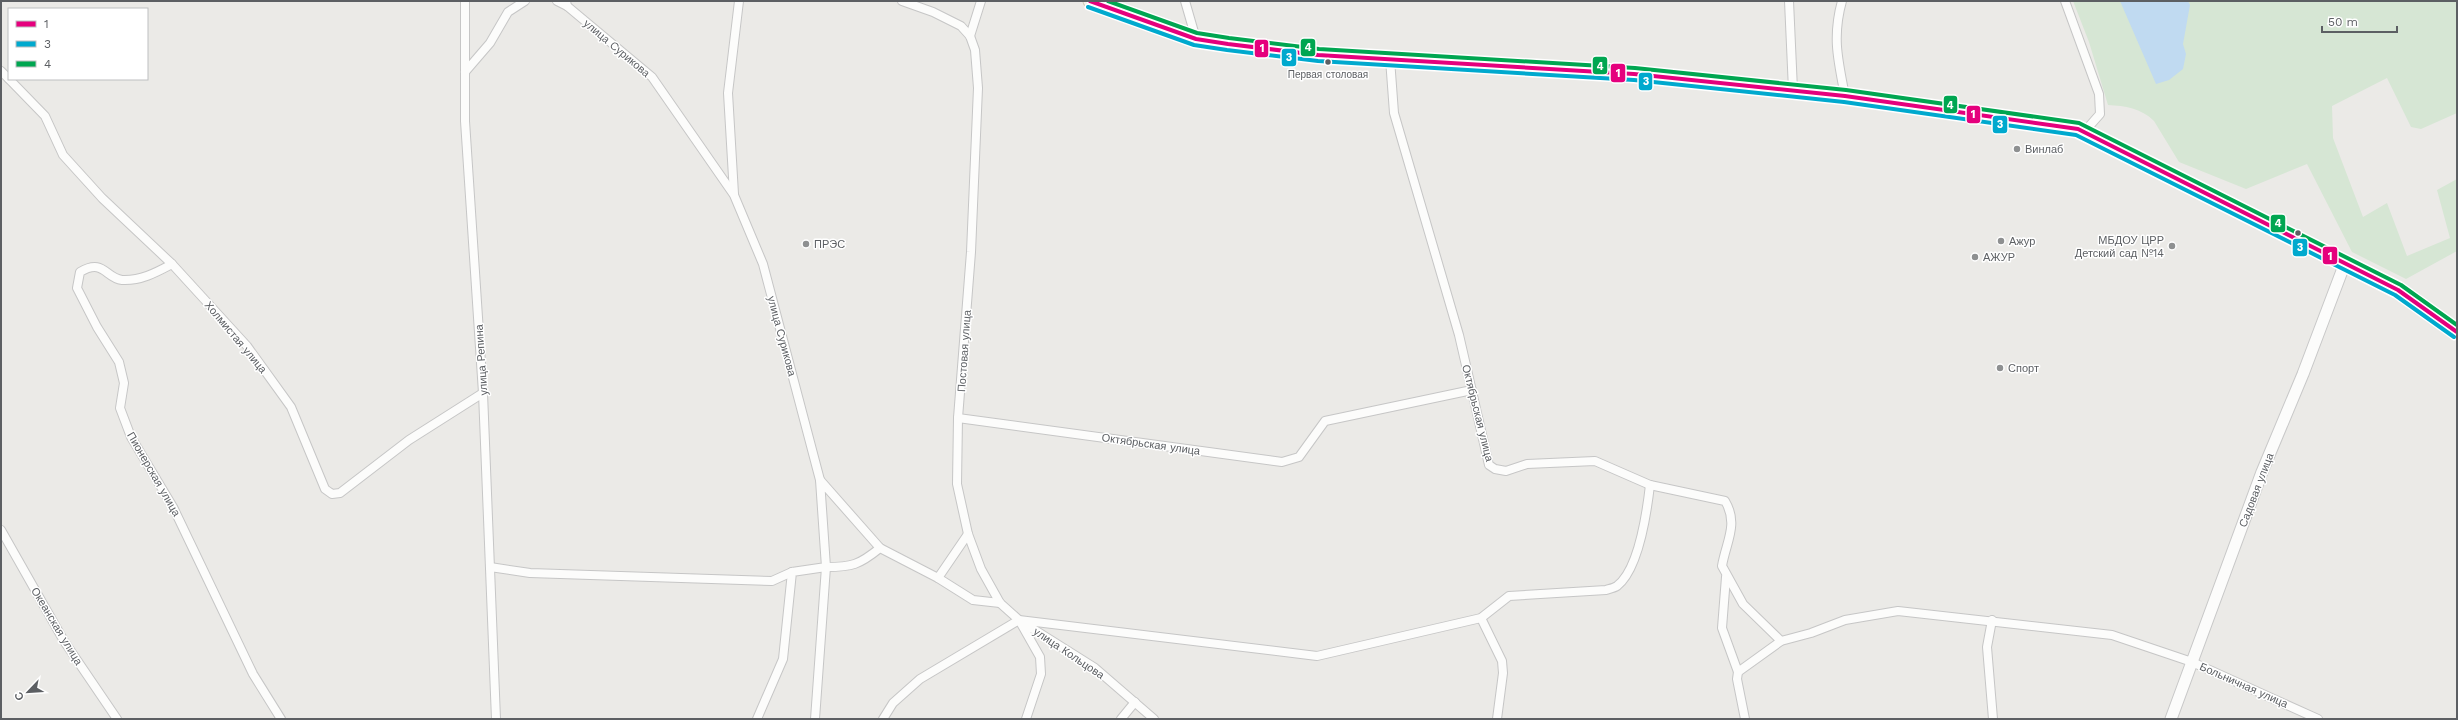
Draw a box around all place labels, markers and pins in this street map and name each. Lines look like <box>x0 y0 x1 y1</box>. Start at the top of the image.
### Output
marker: Первая столовая <box>1323 57 1333 67</box>
place label: Первая столовая <box>1288 69 1368 80</box>
place label: Винлаб <box>2025 143 2063 156</box>
marker: Винлаб <box>2012 144 2022 154</box>
unlabelled marker <box>2293 228 2303 238</box>
place label: МБДОУ ЦРР Детский сад №14 <box>2075 234 2164 260</box>
place label: Ажур <box>2009 235 2035 248</box>
marker: Ажур <box>1996 236 2006 246</box>
place label: ПРЭС <box>814 238 845 251</box>
marker: ПРЭС <box>801 239 811 249</box>
marker: МБДОУ ЦРР Детский сад №14 <box>2167 241 2177 251</box>
place label: АЖУР <box>1983 251 2015 264</box>
marker: АЖУР <box>1970 252 1980 262</box>
place label: Спорт <box>2008 362 2039 375</box>
marker: Спорт <box>1995 363 2005 373</box>

